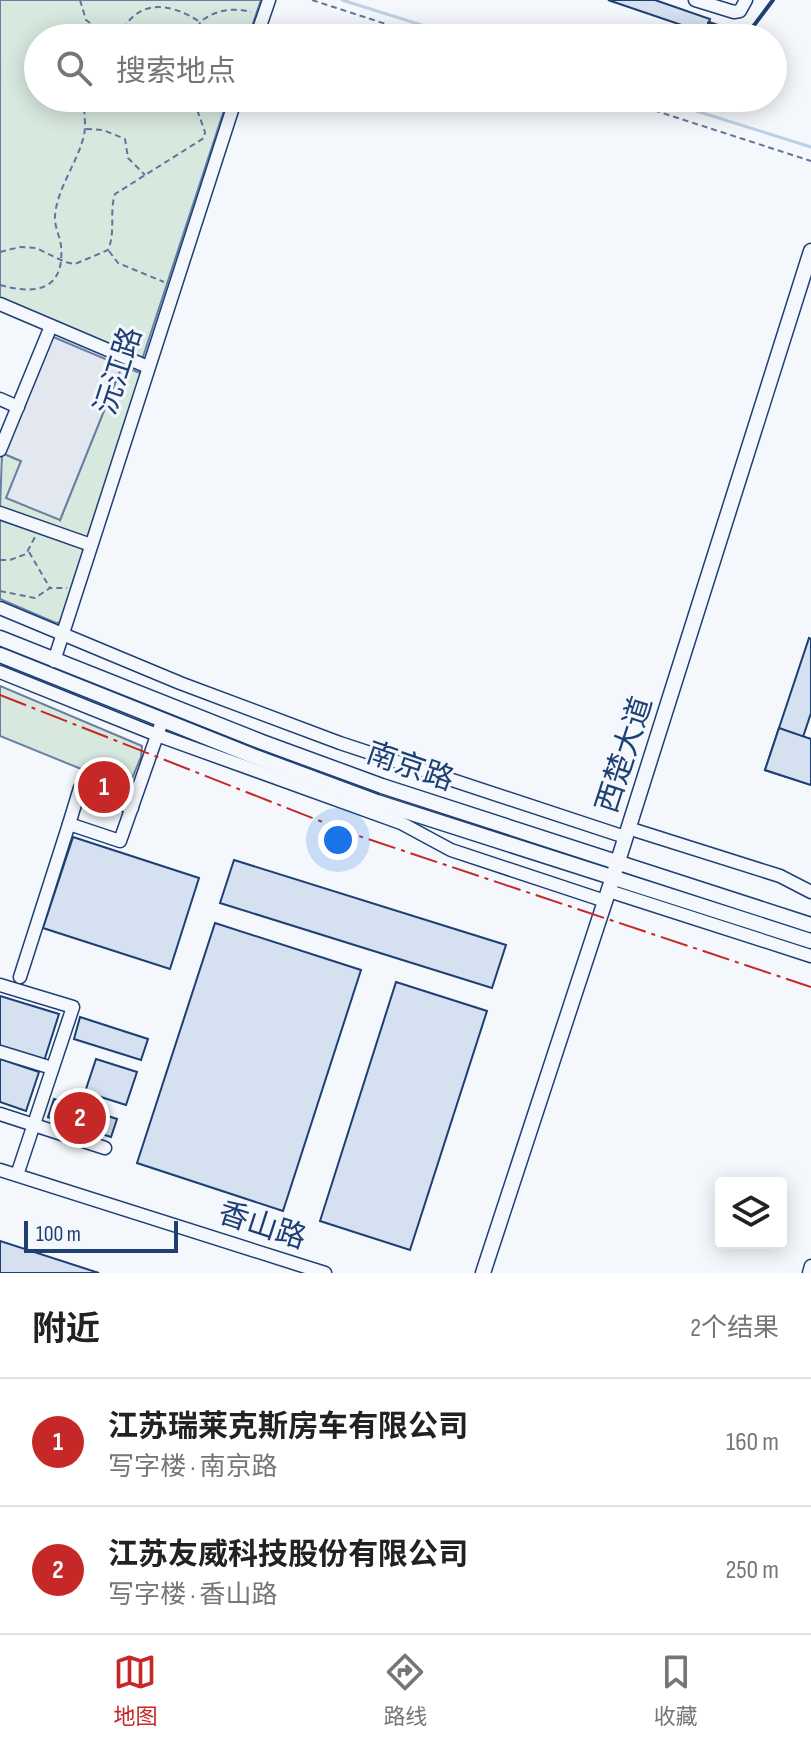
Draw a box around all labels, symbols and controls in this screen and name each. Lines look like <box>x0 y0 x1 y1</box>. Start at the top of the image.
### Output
search box <box>24 24 787 112</box>
icon: search <box>52 46 96 90</box>
text: 搜索地点 <box>116 54 236 90</box>
street label: 沅江路 <box>88 323 150 419</box>
street label: 西楚大道 <box>589 692 661 818</box>
street label: 南京路 <box>362 735 458 799</box>
pin: 1 <box>78 757 130 817</box>
your location <box>318 820 358 860</box>
pin: 2 <box>54 1088 106 1148</box>
map controls <box>715 1177 787 1249</box>
button: layers <box>715 1177 787 1249</box>
street label: 香山路 <box>214 1195 310 1257</box>
scale bar <box>24 1217 178 1253</box>
text: 100 m <box>36 1221 81 1248</box>
text: 附近 <box>32 1309 100 1350</box>
text: 2个结果 <box>690 1313 779 1344</box>
text: 江苏瑞莱克斯房车有限公司 <box>108 1409 468 1445</box>
text: 1 <box>53 1427 63 1458</box>
text: 160 m <box>726 1427 779 1458</box>
text: 写字楼 · 南京路 <box>108 1452 277 1483</box>
text: 江苏友威科技股份有限公司 <box>108 1537 468 1573</box>
text: 2 <box>52 1555 64 1586</box>
text: 250 m <box>725 1555 779 1586</box>
text: 写字楼 · 香山路 <box>108 1580 277 1611</box>
tab: 地图 <box>113 1650 157 1731</box>
tab: 路线 <box>383 1650 428 1731</box>
tab: 收藏 <box>654 1650 698 1731</box>

